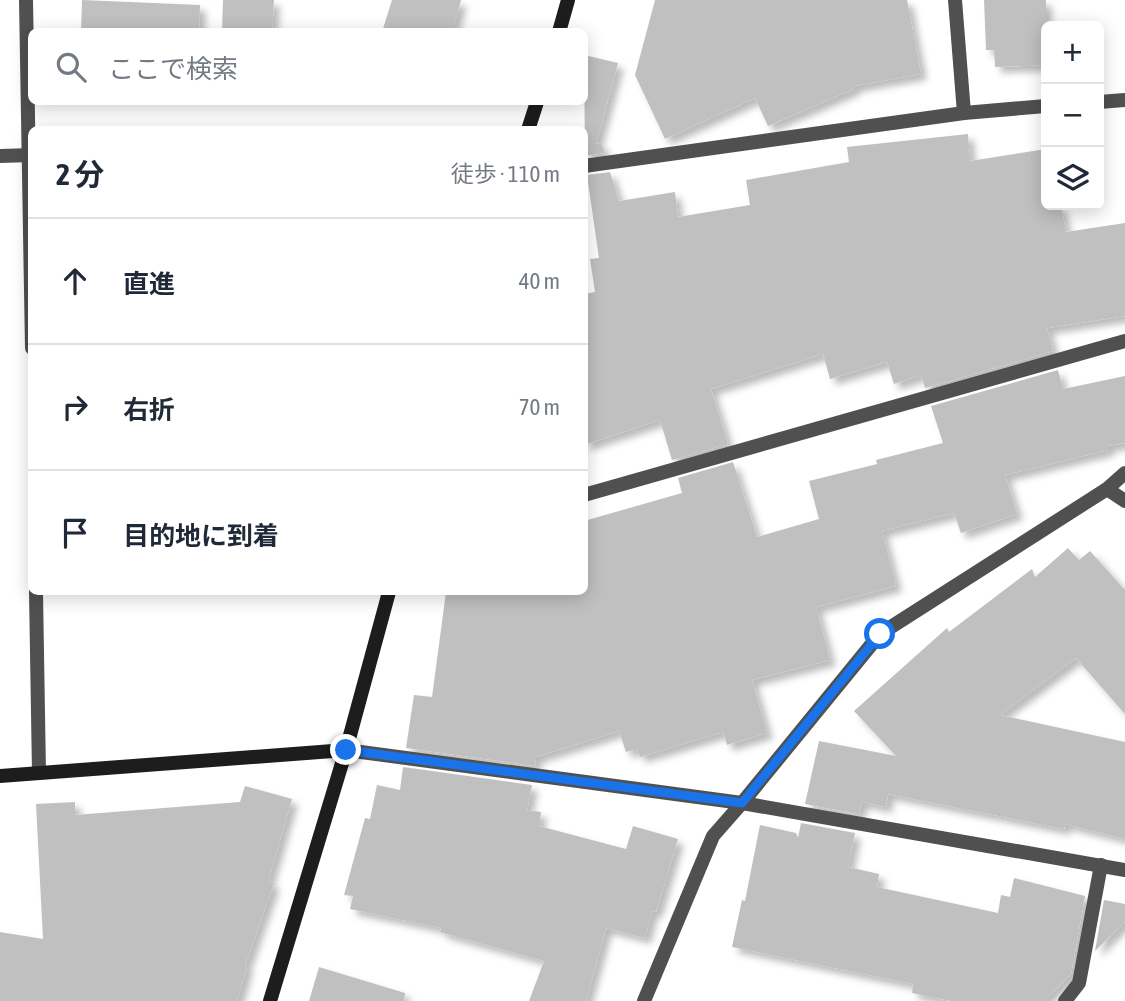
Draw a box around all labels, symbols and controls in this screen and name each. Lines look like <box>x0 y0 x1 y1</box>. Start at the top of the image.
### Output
map controls <box>1041 21 1104 210</box>
button: + <box>1041 21 1104 84</box>
search box <box>28 28 588 105</box>
icon: search <box>52 48 90 86</box>
text: ここで検索 <box>108 54 238 84</box>
button: − <box>1041 84 1104 147</box>
button: layers <box>1041 147 1104 210</box>
text: 2 分 <box>56 157 104 191</box>
text: 徒歩 · 110 m <box>451 161 560 187</box>
icon: ahead <box>56 262 94 300</box>
text: 40 m <box>519 268 560 294</box>
text: 直進 <box>123 269 175 299</box>
icon: right <box>56 388 94 426</box>
text: 70 m <box>519 394 560 420</box>
text: 右折 <box>123 395 175 425</box>
icon: arrive <box>56 514 94 552</box>
text: 目的地に到着 <box>123 521 279 551</box>
route start <box>864 618 895 649</box>
route end <box>330 734 361 765</box>

